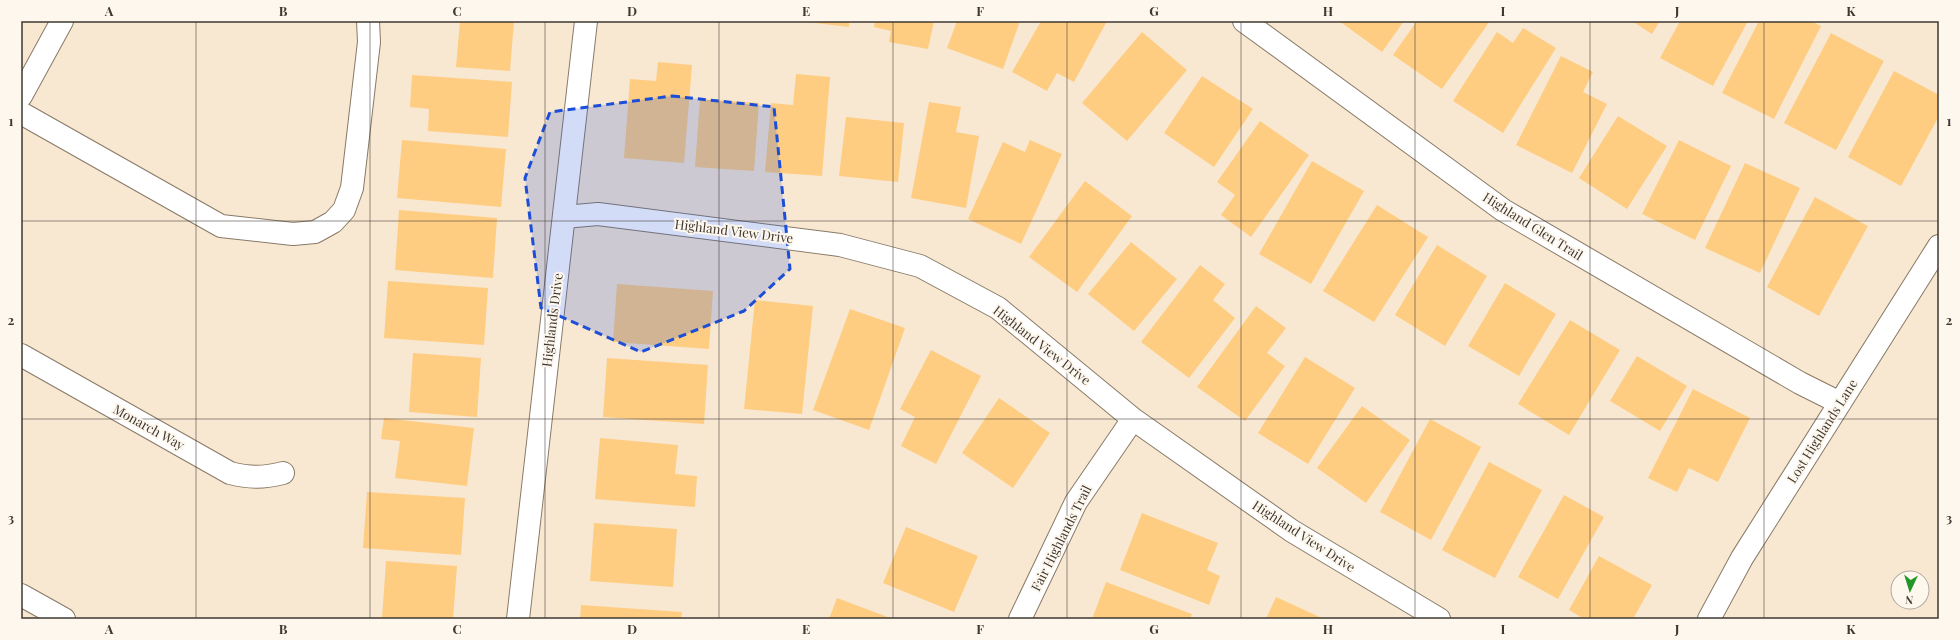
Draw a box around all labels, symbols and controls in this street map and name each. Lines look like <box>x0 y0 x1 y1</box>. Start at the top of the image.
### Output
text: A <box>104 2 114 19</box>
text: B <box>279 2 288 19</box>
text: C <box>452 2 462 19</box>
text: D <box>627 2 637 19</box>
text: E <box>802 2 810 19</box>
text: F <box>976 2 984 19</box>
text: G <box>1149 2 1159 19</box>
text: H <box>1323 2 1333 19</box>
text: I <box>1501 2 1506 19</box>
text: J <box>1674 2 1680 19</box>
text: K <box>1846 2 1856 19</box>
text: 1 <box>9 112 14 129</box>
text: 1 <box>1947 112 1952 129</box>
street label: Highland Glen Trail <box>1480 188 1587 263</box>
street label: Highland View Drive <box>674 215 795 246</box>
street label: Highlands Drive <box>537 272 566 368</box>
street label: Highland View Drive <box>990 301 1095 388</box>
text: 2 <box>8 311 15 328</box>
text: 2 <box>1946 311 1953 328</box>
street label: Lost Highlands Lane <box>1783 375 1861 486</box>
street label: Monarch Way <box>111 400 188 453</box>
street label: Fair Highlands Trail <box>1027 482 1095 594</box>
street label: Highland View Drive <box>1250 496 1359 575</box>
text: 3 <box>8 509 14 526</box>
text: 3 <box>1946 509 1952 526</box>
north arrow <box>1890 570 1930 610</box>
text: N <box>1905 593 1914 608</box>
text: A <box>104 620 114 637</box>
text: B <box>279 620 288 637</box>
text: C <box>452 620 462 637</box>
text: D <box>627 620 637 637</box>
text: E <box>802 620 810 637</box>
text: F <box>976 620 984 637</box>
text: G <box>1149 620 1159 637</box>
text: H <box>1323 620 1333 637</box>
text: I <box>1501 620 1506 637</box>
text: J <box>1674 620 1680 637</box>
text: K <box>1846 620 1856 637</box>

